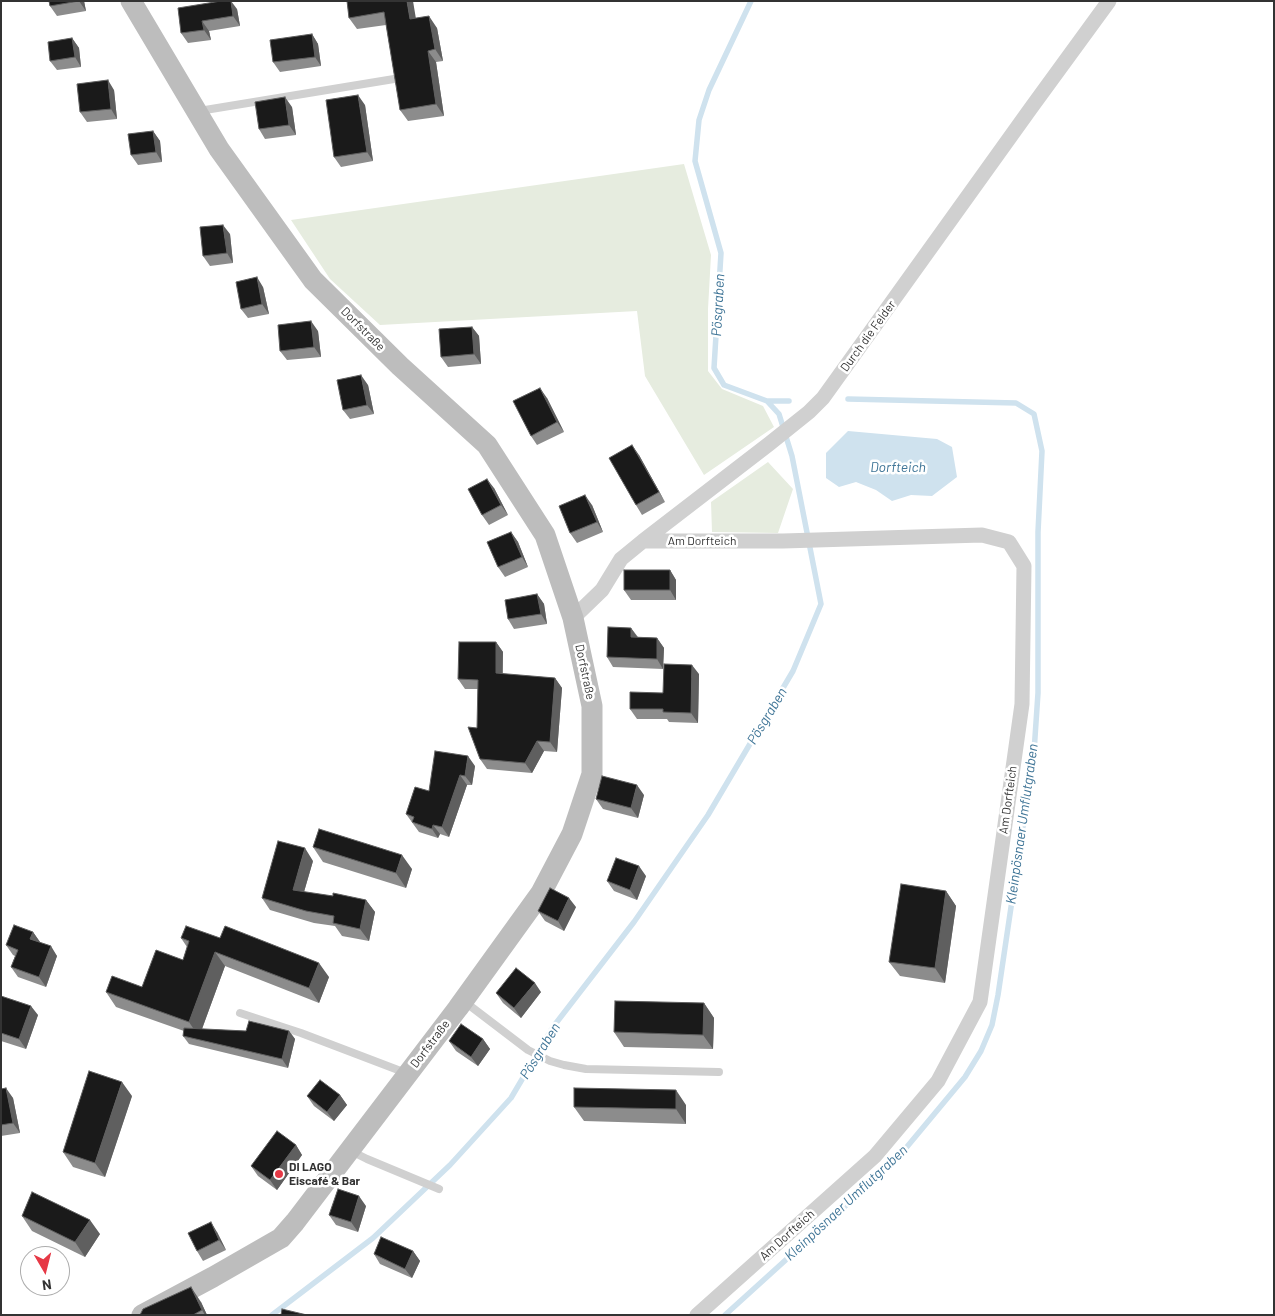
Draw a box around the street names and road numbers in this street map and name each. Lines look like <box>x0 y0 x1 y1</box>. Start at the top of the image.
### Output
street label: Durch die Felder <box>837 298 899 374</box>
street label: Dorfstraße <box>338 304 388 354</box>
street label: Am Dorfteich <box>668 534 736 548</box>
street label: Dorfstraße <box>572 643 598 701</box>
street label: Am Dorfteich <box>996 765 1020 835</box>
street label: Dorfstraße <box>407 1017 453 1071</box>
street label: Am Dorfteich <box>757 1207 817 1263</box>

